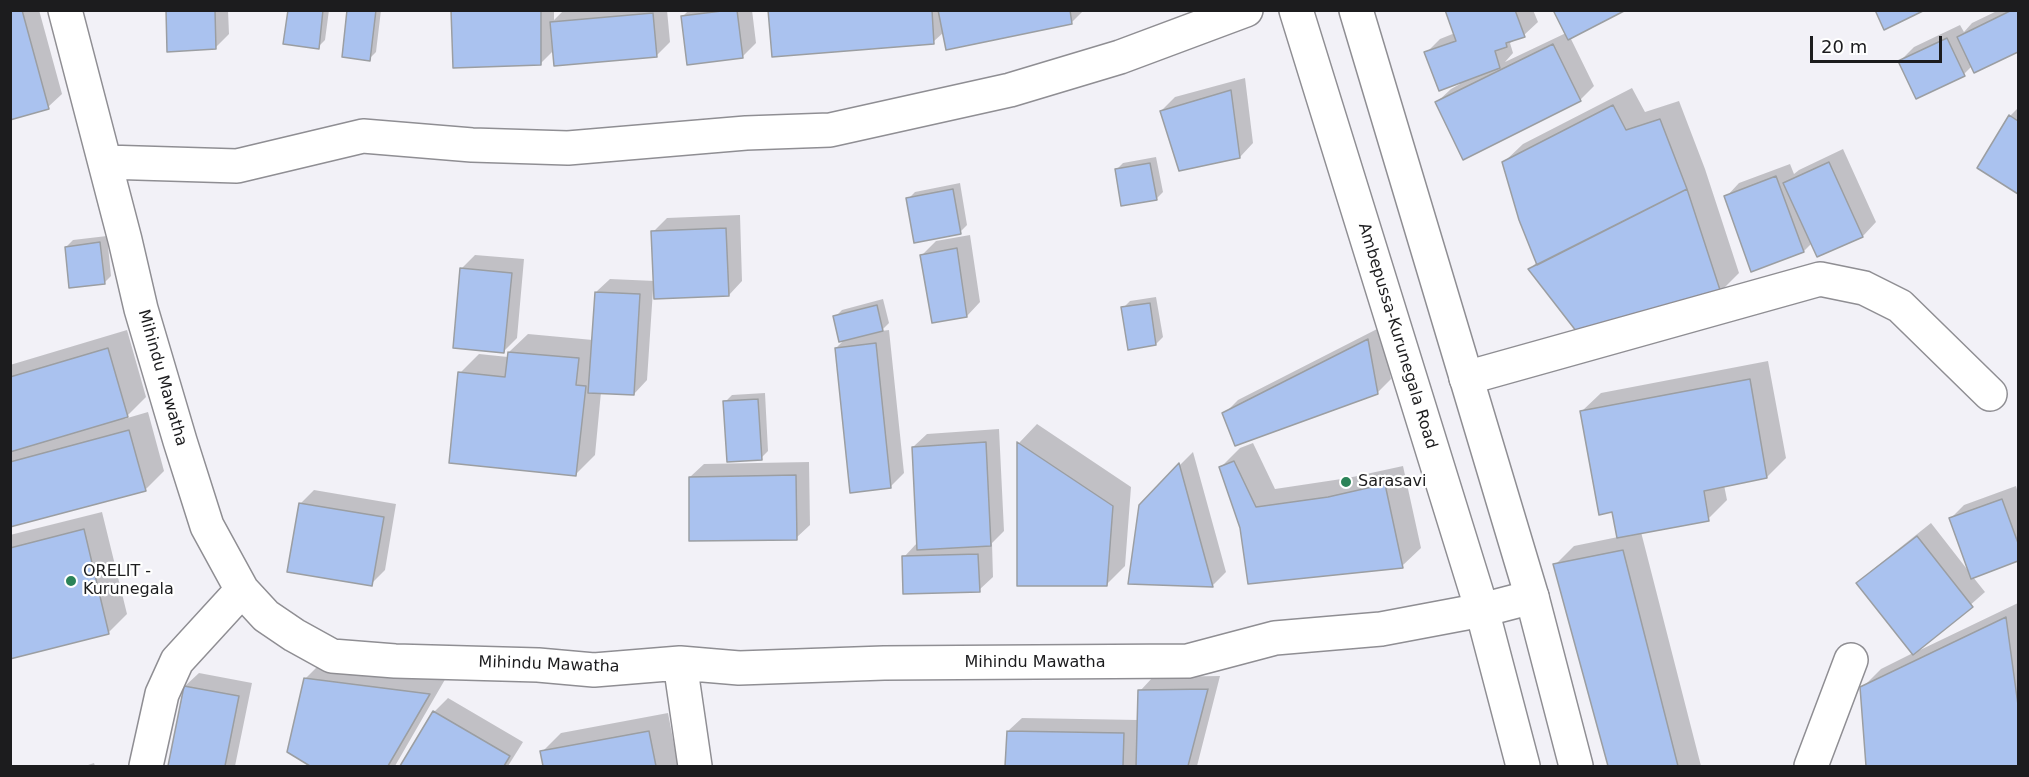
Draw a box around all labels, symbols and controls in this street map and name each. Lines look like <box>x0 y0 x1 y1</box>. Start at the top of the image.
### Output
scale bar <box>1813 24 1945 62</box>
text: 20 m <box>1821 36 1867 57</box>
street label: Ambepussa-Kurunegala Road <box>1353 221 1441 451</box>
street label: Mihindu Mawatha <box>133 308 191 448</box>
place label: Sarasavi <box>1358 472 1426 492</box>
marker: Sarasavi <box>1339 475 1353 489</box>
place label: ORELIT - Kurunegala <box>83 562 174 600</box>
marker: ORELIT - Kurunegala <box>64 574 78 588</box>
street label: Mihindu Mawatha <box>478 653 620 677</box>
street label: Mihindu Mawatha <box>964 653 1106 673</box>

